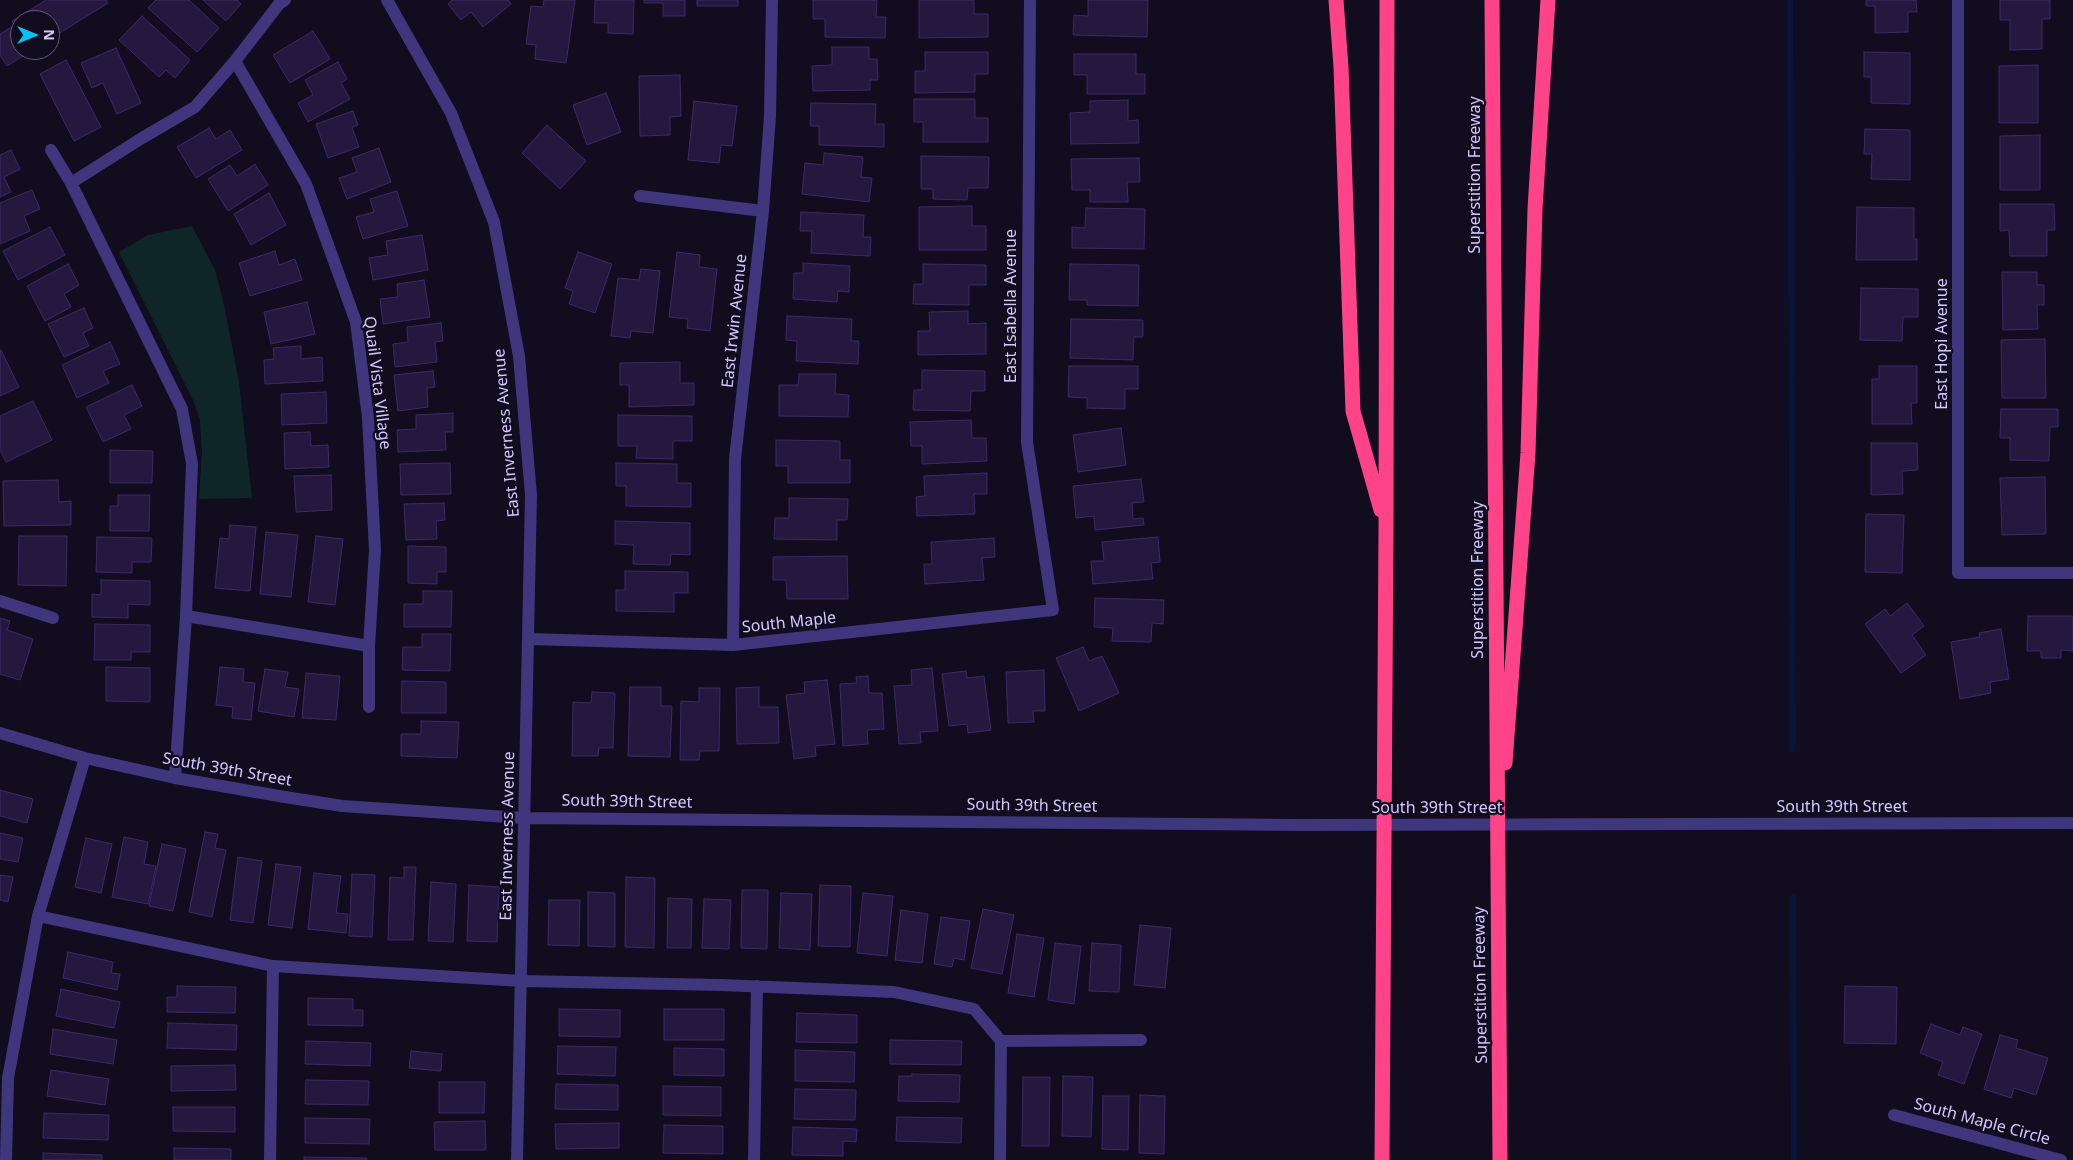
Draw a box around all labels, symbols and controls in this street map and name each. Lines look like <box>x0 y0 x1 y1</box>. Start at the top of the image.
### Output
north arrow <box>10 10 60 60</box>
text: N <box>40 29 59 41</box>
street label: Superstition Freeway <box>1465 96 1485 254</box>
street label: East Isabella Avenue <box>1001 229 1021 383</box>
street label: East Irwin Avenue <box>718 253 752 389</box>
street label: East Hopi Avenue <box>1932 278 1952 410</box>
street label: Quail Vista Village <box>359 315 395 451</box>
street label: East Inverness Avenue <box>490 348 524 518</box>
street label: Superstition Freeway <box>1468 501 1488 659</box>
street label: South Maple <box>741 609 837 637</box>
street label: South 39th Street <box>161 749 293 791</box>
street label: East Inverness Avenue <box>497 751 519 921</box>
street label: South 39th Street <box>561 791 693 813</box>
street label: South 39th Street <box>966 795 1098 817</box>
street label: South 39th Street <box>1777 797 1907 817</box>
street label: South 39th Street <box>1372 798 1502 818</box>
street label: Superstition Freeway <box>1470 906 1492 1064</box>
street label: South Maple Circle <box>1912 1095 2052 1149</box>

